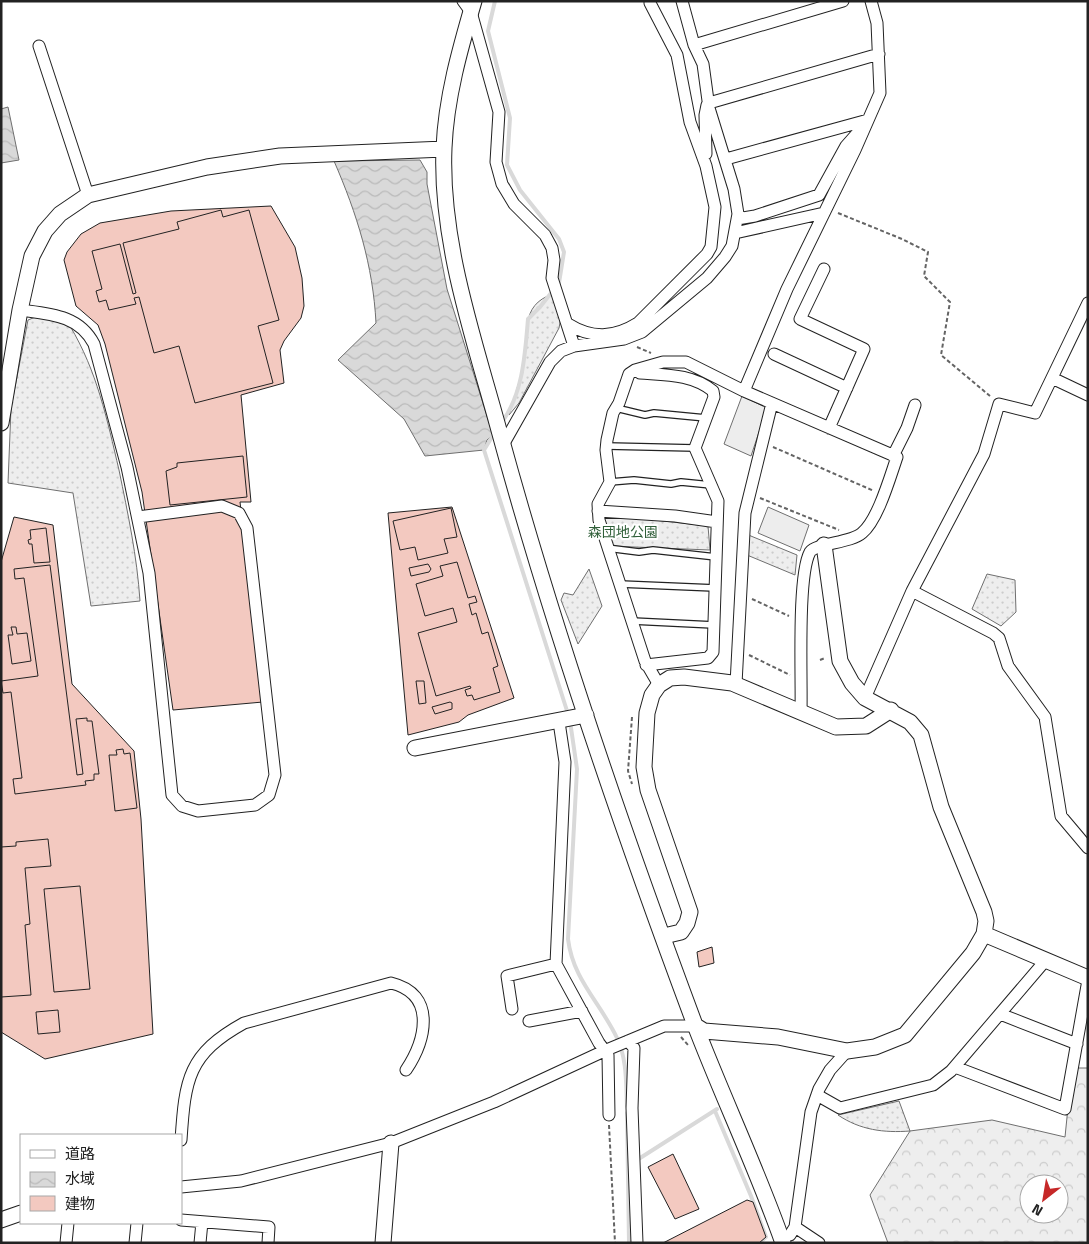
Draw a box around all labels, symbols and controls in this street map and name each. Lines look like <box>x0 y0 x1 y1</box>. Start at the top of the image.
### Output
park label: 森団地公園 <box>588 521 658 542</box>
legend <box>20 1134 182 1224</box>
text: 道路 <box>65 1142 95 1165</box>
text: 水域 <box>65 1167 95 1190</box>
north arrow <box>1019 1174 1069 1224</box>
text: 建物 <box>65 1192 95 1215</box>
text: N <box>1027 1199 1047 1222</box>

